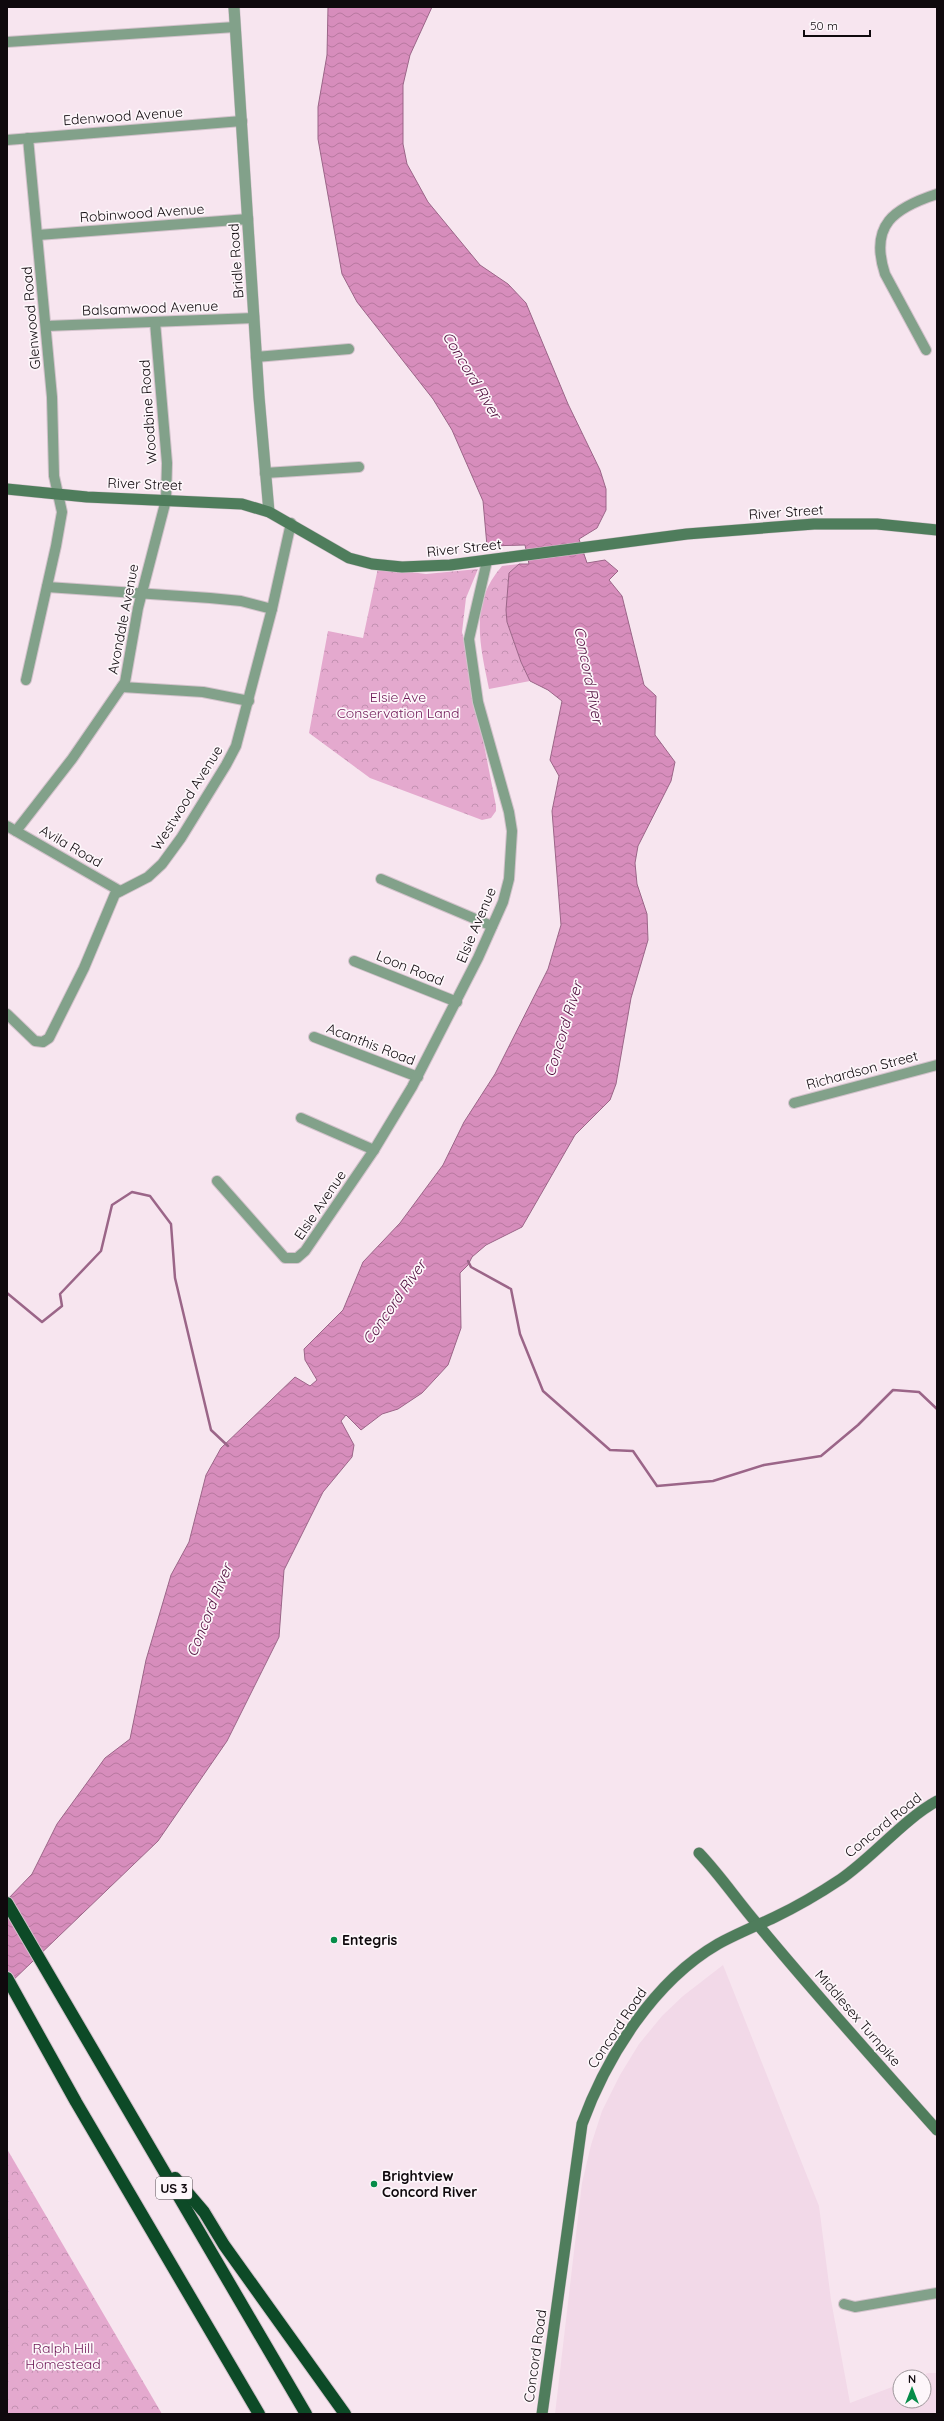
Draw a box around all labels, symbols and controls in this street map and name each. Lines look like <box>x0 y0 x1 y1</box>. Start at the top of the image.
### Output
scale bar <box>804 12 870 38</box>
text: 50 m <box>810 18 838 33</box>
street label: Edenwood Avenue <box>63 103 184 129</box>
street label: Robinwood Avenue <box>79 200 205 226</box>
street label: Bridle Road <box>224 223 248 299</box>
street label: Glenwood Road <box>18 266 44 370</box>
street label: Balsamwood Avenue <box>82 297 219 319</box>
water label: Concord River <box>439 328 507 424</box>
street label: Woodbine Road <box>135 359 161 465</box>
street label: River Street <box>107 474 183 494</box>
street label: River Street <box>748 500 824 524</box>
street label: River Street <box>426 535 503 561</box>
street label: Avondale Avenue <box>103 562 143 676</box>
water label: Concord River <box>570 625 608 727</box>
park label: Elsie Ave Conservation Land <box>337 688 459 722</box>
street label: Westwood Avenue <box>147 742 227 854</box>
street label: Avila Road <box>36 821 106 871</box>
street label: Elsie Avenue <box>452 884 500 966</box>
street label: Loon Road <box>374 946 446 990</box>
water label: Concord River <box>540 977 587 1079</box>
street label: Acanthis Road <box>324 1019 418 1069</box>
street label: Richardson Street <box>804 1046 920 1094</box>
street label: Elsie Avenue <box>290 1167 350 1243</box>
water label: Concord River <box>358 1254 431 1348</box>
water label: Concord River <box>182 1559 237 1659</box>
street label: Concord Road <box>841 1789 925 1861</box>
place label: Entegris <box>342 1931 398 1949</box>
marker: Entegris <box>329 1935 339 1945</box>
street label: Middlesex Turnpike <box>811 1966 905 2070</box>
street label: Concord Road <box>583 1984 651 2072</box>
place label: Brightview Concord River <box>382 2167 477 2201</box>
road number: US 3 <box>156 2177 192 2199</box>
marker: Brightview Concord River <box>369 2179 379 2189</box>
street label: Concord Road <box>520 2308 550 2404</box>
park label: Ralph Hill Homestead <box>25 2339 101 2373</box>
north arrow <box>892 2369 932 2409</box>
text: N <box>908 2372 916 2386</box>

